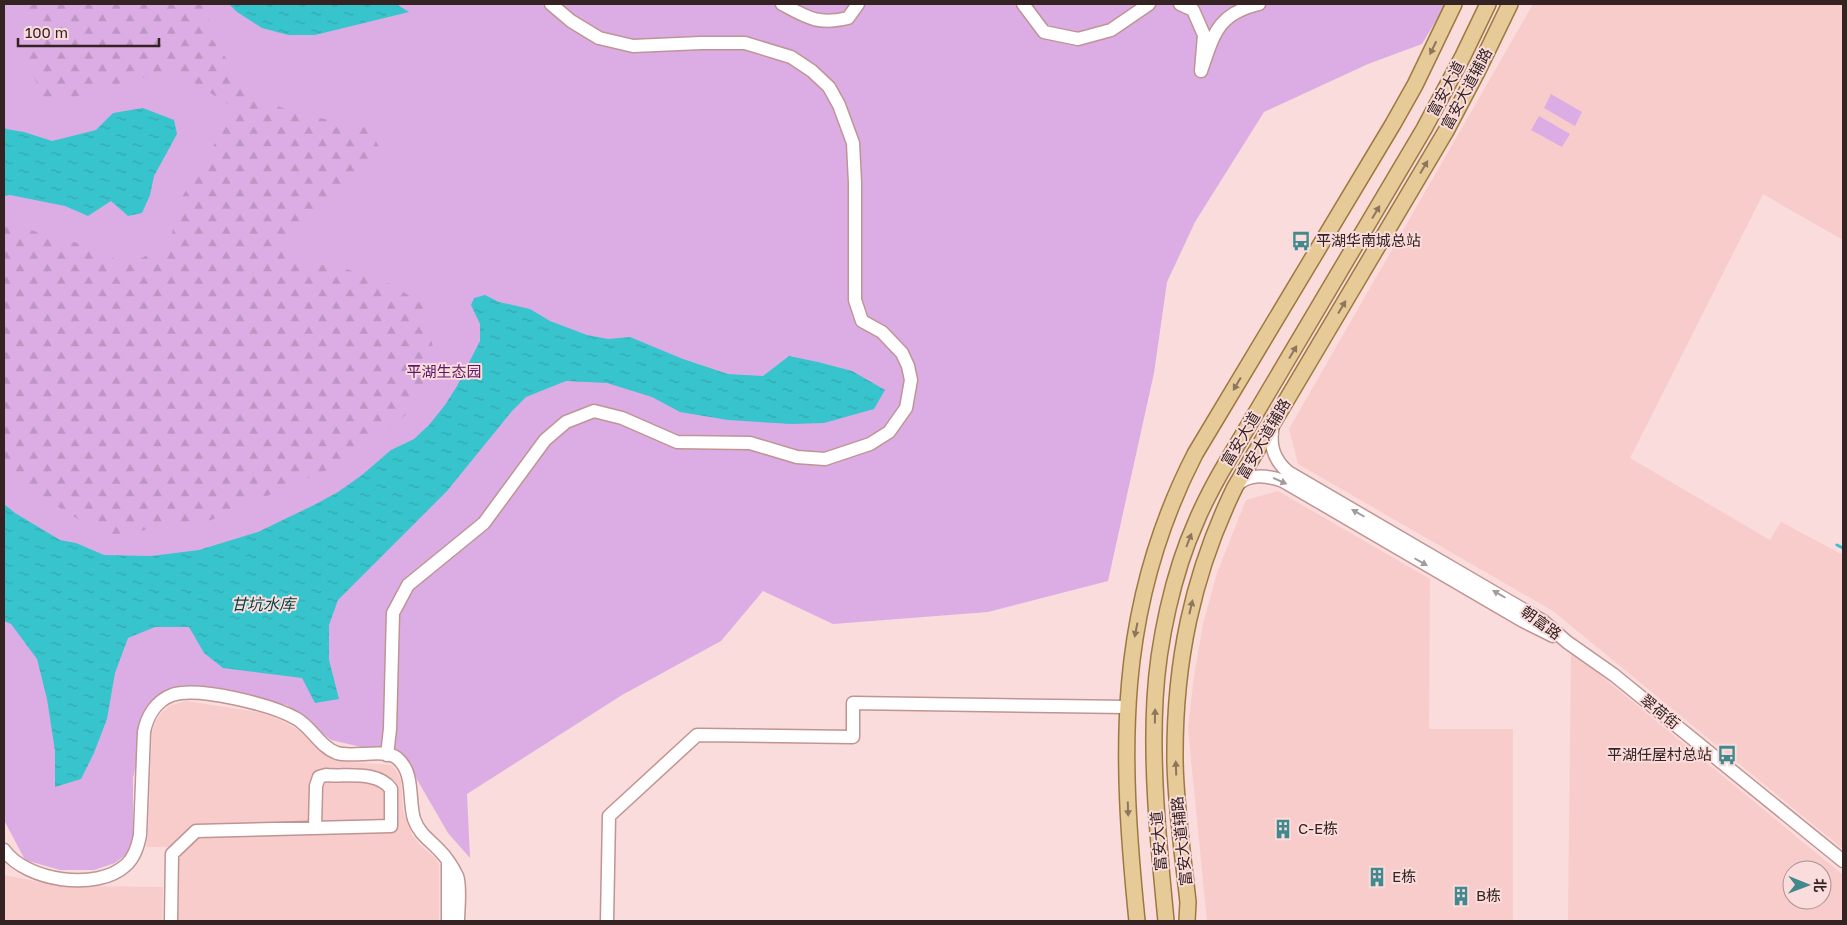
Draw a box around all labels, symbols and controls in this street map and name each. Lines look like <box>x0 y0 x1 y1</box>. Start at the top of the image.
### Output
scale bar <box>18 15 159 47</box>
text: 100 m <box>25 23 68 41</box>
one-way arrow <box>1429 41 1437 55</box>
street label: 富安大道辅路 <box>1437 45 1495 132</box>
street label: 富安大道 <box>1423 58 1467 119</box>
one-way arrow <box>1420 160 1429 173</box>
one-way arrow <box>1371 205 1380 218</box>
bus stop icon: 平湖华南城总站 <box>1290 230 1312 252</box>
place label: 平湖华南城总站 <box>1316 231 1421 249</box>
one-way arrow <box>1337 300 1346 313</box>
one-way arrow <box>1288 345 1297 358</box>
park label: 平湖生态园 <box>406 362 482 380</box>
one-way arrow <box>1232 378 1241 391</box>
street label: 富安大道辅路 <box>1233 395 1293 482</box>
street label: 富安大道 <box>1217 408 1263 469</box>
one-way arrow <box>1273 477 1287 485</box>
one-way arrow <box>1352 508 1365 517</box>
one-way arrow <box>1186 532 1193 547</box>
one-way arrow <box>1414 557 1427 566</box>
one-way arrow <box>1492 590 1505 599</box>
water label: 甘坑水库 <box>231 594 298 614</box>
one-way arrow <box>1187 599 1195 614</box>
street label: 朝富路 <box>1518 602 1565 643</box>
one-way arrow <box>1131 622 1139 638</box>
street label: 翠荷街 <box>1637 690 1684 732</box>
one-way arrow <box>1151 707 1159 723</box>
bus stop icon: 平湖任屋村总站 <box>1716 744 1738 766</box>
place label: 平湖任屋村总站 <box>1607 745 1712 763</box>
one-way arrow <box>1171 760 1179 776</box>
street label: 富安大道辅路 <box>1167 795 1195 887</box>
one-way arrow <box>1124 801 1132 817</box>
street label: 富安大道 <box>1146 810 1170 872</box>
building icon: C-E栋 <box>1272 818 1294 840</box>
place label: C-E栋 <box>1298 819 1338 837</box>
north arrow <box>1782 860 1832 910</box>
building icon: E栋 <box>1366 866 1388 888</box>
place label: E栋 <box>1392 867 1416 885</box>
text: 北 <box>1812 878 1829 892</box>
building icon: B栋 <box>1450 885 1472 907</box>
place label: B栋 <box>1476 886 1501 904</box>

